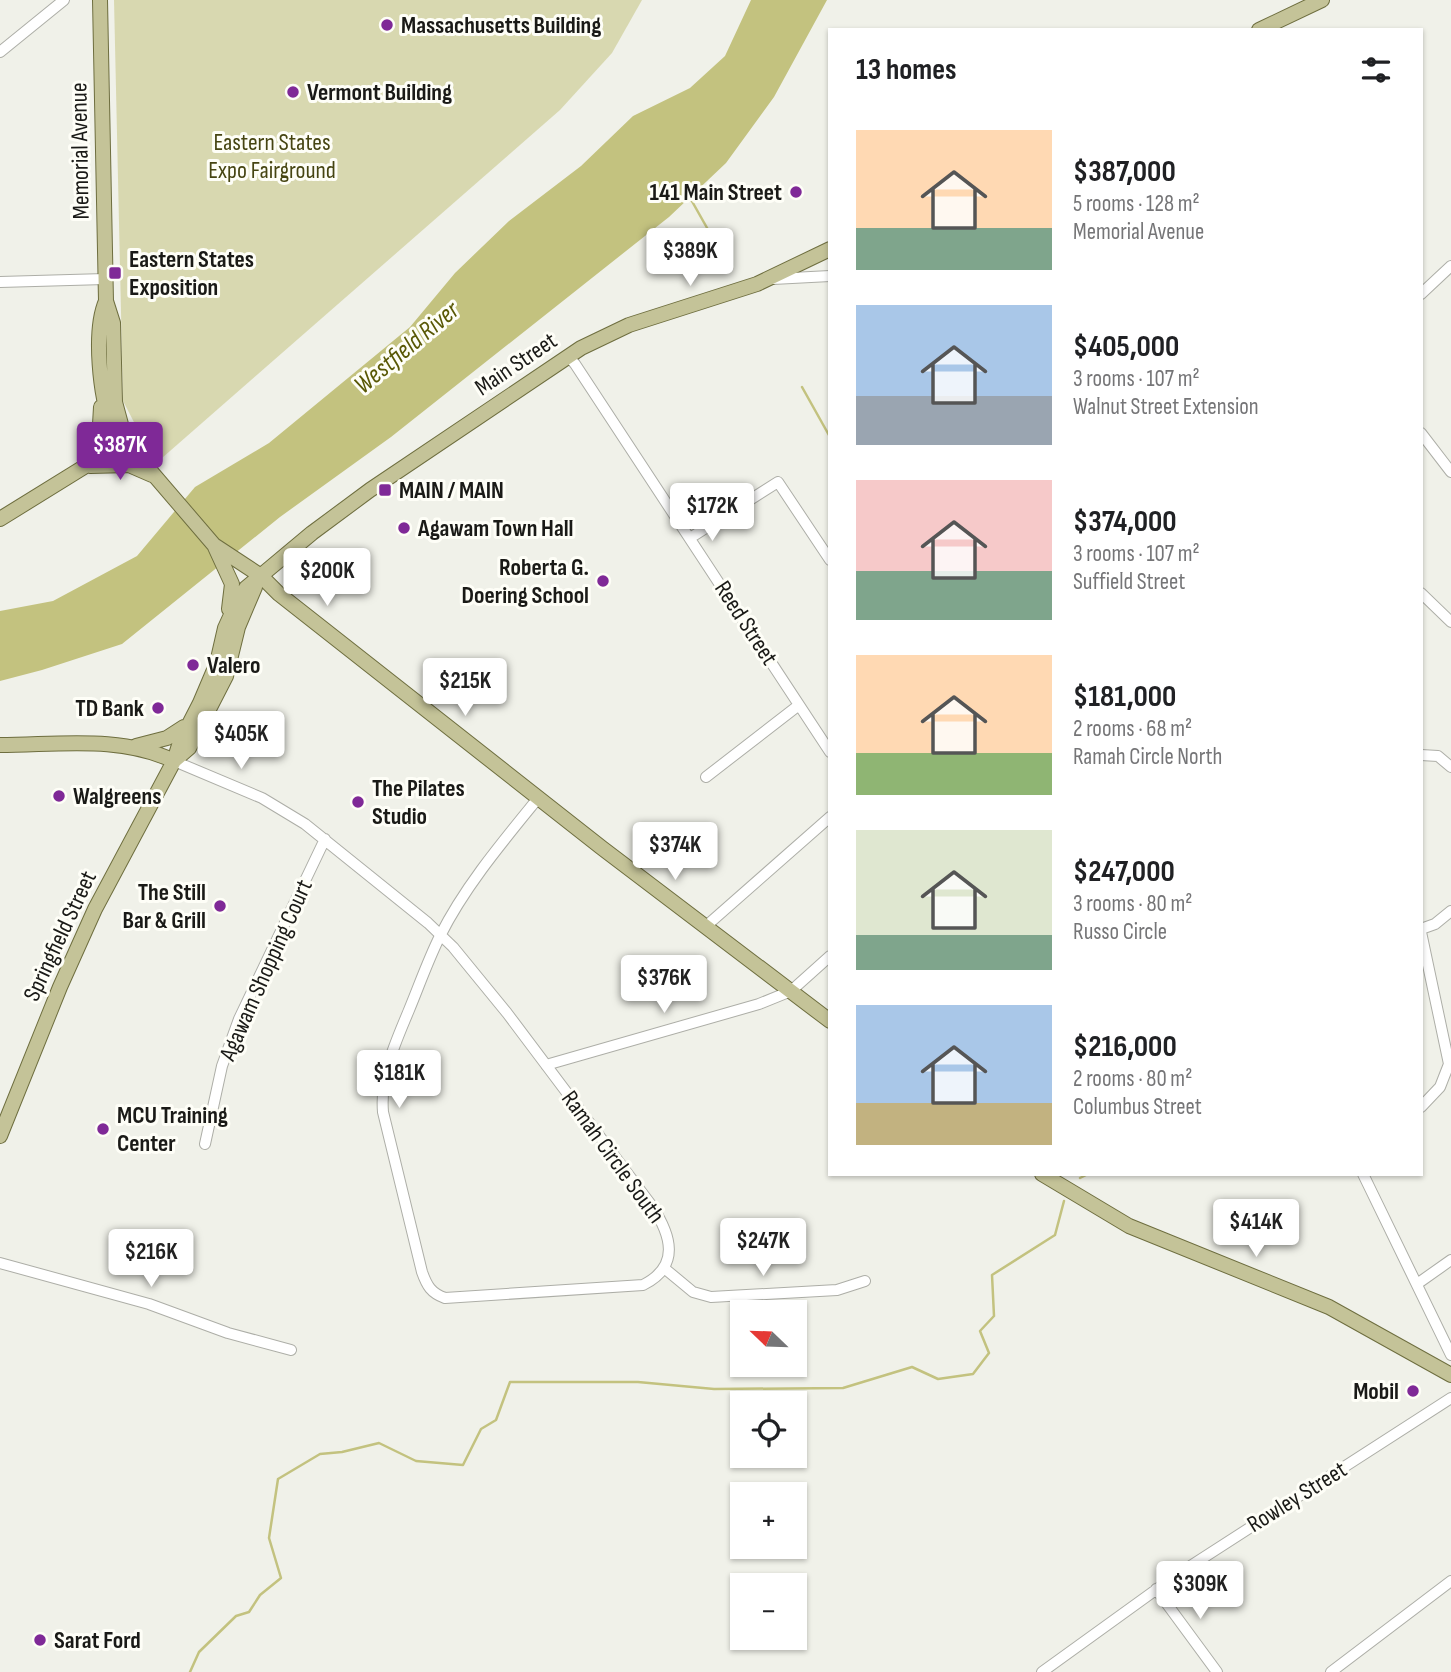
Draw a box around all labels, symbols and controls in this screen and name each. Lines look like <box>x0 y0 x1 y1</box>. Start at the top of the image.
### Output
place label: Massachusetts Building <box>401 11 601 40</box>
marker: Massachusetts Building <box>379 17 395 33</box>
icon: filters <box>1357 51 1395 89</box>
text: 13 homes <box>856 52 957 88</box>
place label: Vermont Building <box>307 78 452 107</box>
street label: Memorial Avenue <box>64 82 96 220</box>
marker: Vermont Building <box>285 84 301 100</box>
park label: Eastern States Expo Fairground <box>208 128 336 185</box>
text: $387,000 <box>1073 154 1176 190</box>
icon: home <box>912 158 996 242</box>
place label: 141 Main Street <box>649 178 782 207</box>
marker: 141 Main Street <box>788 184 804 200</box>
text: 5 rooms · 128 m² <box>1073 190 1200 218</box>
text: Memorial Avenue <box>1073 218 1204 246</box>
pin: $389K <box>641 229 739 288</box>
text: $389K <box>662 237 718 265</box>
place label: Eastern States Exposition <box>129 245 254 302</box>
marker: Eastern States Exposition <box>107 265 123 281</box>
water label: Westfield River <box>348 294 467 401</box>
street label: Main Street <box>469 326 563 402</box>
text: $405,000 <box>1073 329 1179 365</box>
icon: home <box>912 333 996 417</box>
text: 3 rooms · 107 m² <box>1073 365 1200 393</box>
text: Walnut Street Extension <box>1073 393 1259 421</box>
pin: $387K <box>71 422 169 482</box>
text: $387K <box>93 431 147 459</box>
place label: MAIN / MAIN <box>399 476 504 505</box>
marker: MAIN / MAIN <box>377 482 393 498</box>
pin: $172K <box>663 484 761 543</box>
text: $172K <box>686 492 738 520</box>
text: $374,000 <box>1073 504 1177 540</box>
icon: home <box>912 508 996 592</box>
place label: Agawam Town Hall <box>417 514 573 543</box>
marker: Agawam Town Hall <box>396 520 412 536</box>
text: 3 rooms · 107 m² <box>1073 540 1200 568</box>
pin: $200K <box>278 548 376 608</box>
place label: Roberta G. Doering School <box>462 553 589 610</box>
text: $200K <box>299 557 355 585</box>
text: Suffield Street <box>1073 568 1185 596</box>
marker: Roberta G. Doering School <box>595 573 611 589</box>
street label: Reed Street <box>708 575 784 671</box>
place label: Valero <box>207 651 260 680</box>
marker: Valero <box>185 657 201 673</box>
pin: $215K <box>416 658 514 718</box>
text: $215K <box>439 667 491 695</box>
text: $181,000 <box>1073 679 1176 715</box>
icon: home <box>912 683 996 767</box>
place label: TD Bank <box>75 694 144 723</box>
marker: TD Bank <box>150 700 166 716</box>
pin: $405K <box>192 712 290 771</box>
text: 2 rooms · 68 m² <box>1073 715 1192 743</box>
text: $405K <box>214 720 268 748</box>
text: Ramah Circle North <box>1073 743 1222 771</box>
place label: The Pilates Studio <box>372 774 465 831</box>
place label: Walgreens <box>73 782 161 811</box>
marker: Walgreens <box>51 788 67 804</box>
marker: The Pilates Studio <box>350 794 366 810</box>
pin: $374K <box>626 822 724 882</box>
text: $374K <box>649 831 701 859</box>
text: $247,000 <box>1073 854 1175 890</box>
icon: home <box>912 858 996 942</box>
street label: Springfield Street <box>17 866 103 1006</box>
street label: Agawam Shopping Court <box>213 875 319 1066</box>
place label: The Still Bar & Grill <box>122 878 206 935</box>
text: 3 rooms · 80 m² <box>1073 890 1192 918</box>
marker: The Still Bar & Grill <box>212 898 228 914</box>
text: Russo Circle <box>1073 918 1167 946</box>
pin: $376K <box>615 956 713 1015</box>
text: $376K <box>637 964 691 992</box>
text: $216,000 <box>1073 1029 1177 1065</box>
icon: home <box>912 1033 996 1117</box>
pin: $181K <box>350 1050 448 1110</box>
text: $181K <box>373 1059 425 1087</box>
text: 2 rooms · 80 m² <box>1073 1065 1192 1093</box>
street label: Ramah Circle South <box>555 1085 671 1229</box>
text: Columbus Street <box>1073 1093 1202 1121</box>
place label: MCU Training Center <box>117 1101 228 1158</box>
marker: MCU Training Center <box>95 1121 111 1137</box>
pin: $414K <box>1207 1200 1305 1259</box>
text: $414K <box>1229 1208 1283 1236</box>
pin: $247K <box>714 1218 812 1278</box>
text: $247K <box>736 1227 790 1255</box>
pin: $216K <box>102 1230 200 1289</box>
text: $216K <box>124 1238 178 1266</box>
north arrow <box>730 1300 807 1377</box>
map controls <box>730 1300 807 1650</box>
place label: Mobil <box>1353 1377 1399 1406</box>
marker: Mobil <box>1405 1383 1421 1399</box>
button: locate <box>730 1391 807 1468</box>
street label: Rowley Street <box>1242 1455 1352 1539</box>
button: + <box>730 1482 807 1559</box>
pin: $309K <box>1151 1562 1249 1621</box>
text: $309K <box>1172 1570 1228 1598</box>
button: − <box>730 1573 807 1650</box>
place label: Sarat Ford <box>54 1626 141 1655</box>
marker: Sarat Ford <box>32 1632 48 1648</box>

